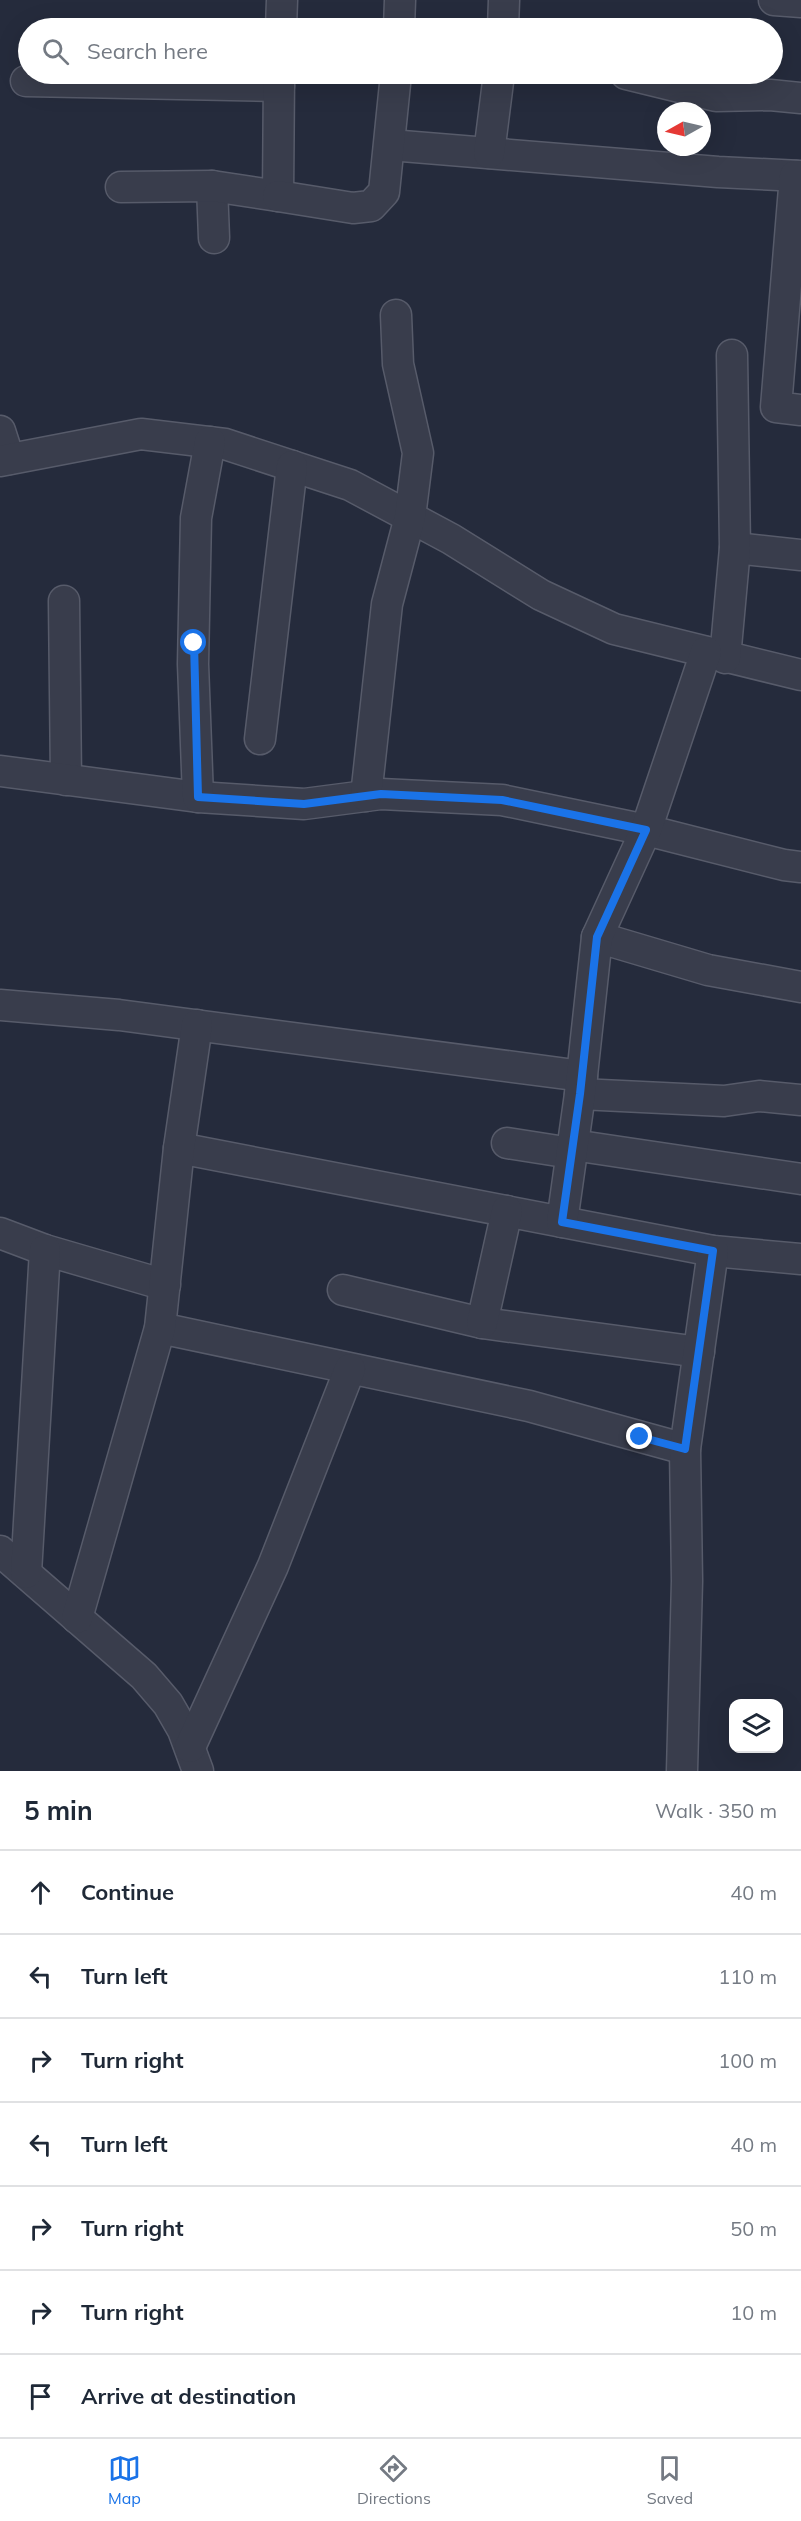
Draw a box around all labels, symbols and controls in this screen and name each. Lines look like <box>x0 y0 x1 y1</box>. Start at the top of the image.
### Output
search box <box>18 18 783 84</box>
icon: search <box>39 35 72 68</box>
text: Search here <box>87 37 208 65</box>
north arrow <box>657 102 711 156</box>
route start <box>180 629 206 655</box>
route end <box>626 1423 652 1449</box>
map controls <box>729 1699 783 1753</box>
button: layers <box>729 1699 783 1753</box>
text: 5 min <box>24 1794 93 1827</box>
text: Walk · 350 m <box>655 1798 777 1823</box>
icon: ahead <box>24 1876 57 1909</box>
text: Continue <box>81 1878 174 1906</box>
text: 40 m <box>730 1880 777 1905</box>
icon: left <box>24 1960 57 1993</box>
text: Turn left <box>81 1962 168 1990</box>
text: 110 m <box>718 1964 777 1989</box>
icon: right <box>24 2044 57 2077</box>
text: Turn right <box>81 2046 184 2074</box>
text: 100 m <box>718 2048 777 2073</box>
icon: left <box>24 2128 57 2161</box>
text: Turn left <box>81 2130 168 2158</box>
text: 40 m <box>730 2132 777 2157</box>
icon: right <box>24 2212 57 2245</box>
text: Turn right <box>81 2214 184 2242</box>
text: 50 m <box>730 2216 777 2241</box>
icon: right <box>24 2296 57 2329</box>
text: Turn right <box>81 2298 184 2326</box>
text: 10 m <box>730 2300 777 2325</box>
icon: arrive <box>24 2380 57 2413</box>
text: Arrive at destination <box>81 2382 296 2410</box>
tab: Map <box>108 2452 141 2508</box>
tab: Directions <box>357 2452 431 2508</box>
tab: Saved <box>647 2452 693 2508</box>

